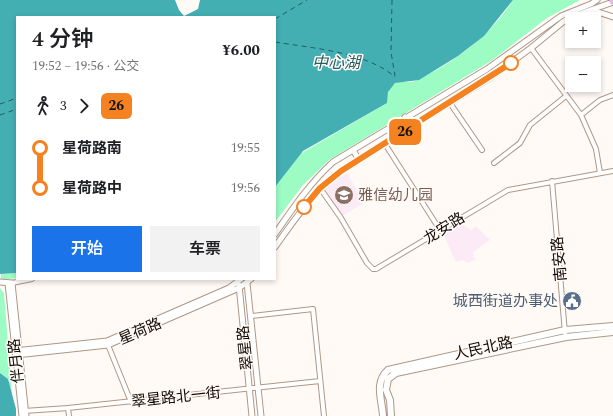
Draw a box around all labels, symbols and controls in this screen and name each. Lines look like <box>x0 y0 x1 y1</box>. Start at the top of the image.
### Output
map controls <box>565 12 601 92</box>
button: + <box>565 12 601 48</box>
text: 4 分钟 <box>32 23 93 56</box>
text: ¥6.00 <box>222 39 260 62</box>
water label: 中心湖 <box>312 51 363 75</box>
unlabelled marker <box>503 55 519 71</box>
text: 19:52 – 19:56 · 公交 <box>32 56 139 76</box>
button: − <box>565 56 601 92</box>
icon: walk <box>32 95 54 117</box>
icon: forward <box>73 95 95 117</box>
text: 26 <box>109 95 124 116</box>
text: 3 <box>60 96 67 116</box>
line badge: 26 <box>387 119 423 145</box>
text: 26 <box>397 121 413 142</box>
text: 星荷路南 <box>62 137 122 160</box>
text: 19:55 <box>231 138 260 158</box>
text: 星荷路中 <box>62 177 122 200</box>
text: 19:56 <box>231 178 260 198</box>
school or university icon: 雅信幼儿园 <box>333 184 355 206</box>
place label: 雅信幼儿园 <box>358 184 433 207</box>
unlabelled marker <box>296 199 312 215</box>
street label: 龙安路 <box>419 207 469 250</box>
button: 开始 <box>32 226 142 272</box>
button: 车票 <box>150 226 260 272</box>
street label: 南安路 <box>546 236 573 282</box>
place label: 城西街道办事处 <box>453 290 558 313</box>
public building icon: 城西街道办事处 <box>561 290 583 312</box>
street label: 星荷路 <box>115 312 165 351</box>
street label: 翠星路 <box>232 324 259 372</box>
street label: 人民北路 <box>451 331 515 366</box>
street label: 伴月路 <box>3 337 30 385</box>
street label: 翠星路北一街 <box>130 381 222 414</box>

